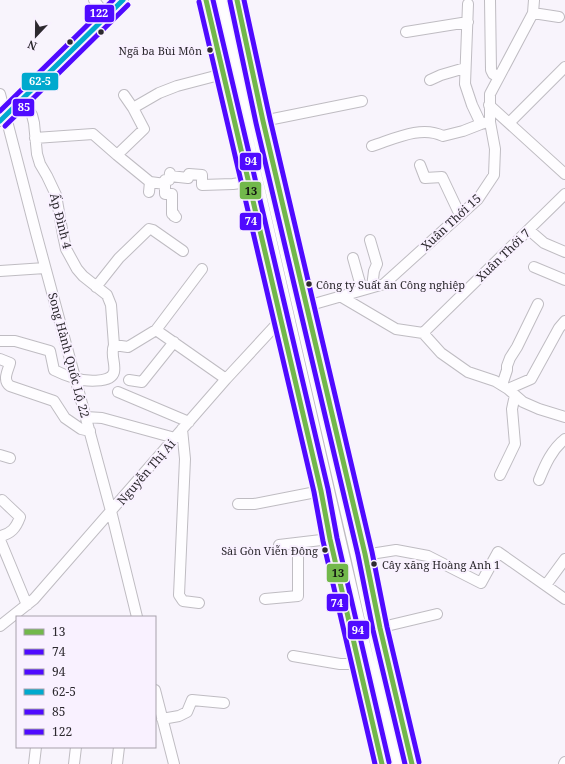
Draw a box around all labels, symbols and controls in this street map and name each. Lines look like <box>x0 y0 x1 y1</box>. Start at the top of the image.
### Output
line badge: 122 <box>84 4 115 23</box>
text: 122 <box>90 5 108 20</box>
north arrow <box>16 16 56 56</box>
unlabelled marker <box>96 27 106 37</box>
text: N <box>25 37 39 54</box>
unlabelled marker <box>65 37 75 47</box>
place label: Ngã ba Bùi Môn <box>119 43 202 58</box>
marker: Ngã ba Bùi Môn <box>205 45 215 55</box>
line badge: 62-5 <box>21 72 59 91</box>
text: 62-5 <box>29 73 51 88</box>
line badge: 85 <box>12 98 35 117</box>
text: 85 <box>18 99 30 114</box>
line badge: 94 <box>239 152 262 171</box>
text: 94 <box>245 153 257 168</box>
line badge: 13 <box>239 181 262 200</box>
text: 13 <box>245 183 257 198</box>
street label: Xuân Thới 15 <box>417 190 485 254</box>
street label: Ấp Đình 4 <box>46 191 76 251</box>
line badge: 74 <box>239 212 262 231</box>
text: 74 <box>245 213 257 228</box>
street label: Xuân Thới 7 <box>472 225 534 285</box>
place label: Công ty Suất ăn Công nghiệp <box>316 277 465 292</box>
marker: Công ty Suất ăn Công nghiệp <box>304 279 314 289</box>
street label: Song Hành Quốc Lộ 22 <box>44 291 94 419</box>
street label: Nguyễn Thị Ai <box>113 436 179 508</box>
place label: Sài Gòn Viễn Đông <box>221 543 318 558</box>
marker: Sài Gòn Viễn Đông <box>320 545 330 555</box>
place label: Cây xăng Hoàng Anh 1 <box>382 557 500 572</box>
marker: Cây xăng Hoàng Anh 1 <box>369 559 379 569</box>
line badge: 13 <box>326 563 349 583</box>
text: 13 <box>332 565 344 580</box>
line badge: 74 <box>326 593 349 612</box>
text: 74 <box>331 595 343 610</box>
legend <box>16 616 156 748</box>
line badge: 94 <box>347 620 370 640</box>
text: 94 <box>352 622 364 637</box>
text: 13 <box>52 623 66 640</box>
text: 74 <box>52 643 66 660</box>
text: 94 <box>52 663 66 680</box>
text: 62-5 <box>52 683 76 700</box>
text: 85 <box>52 703 65 720</box>
text: 122 <box>52 723 72 740</box>

